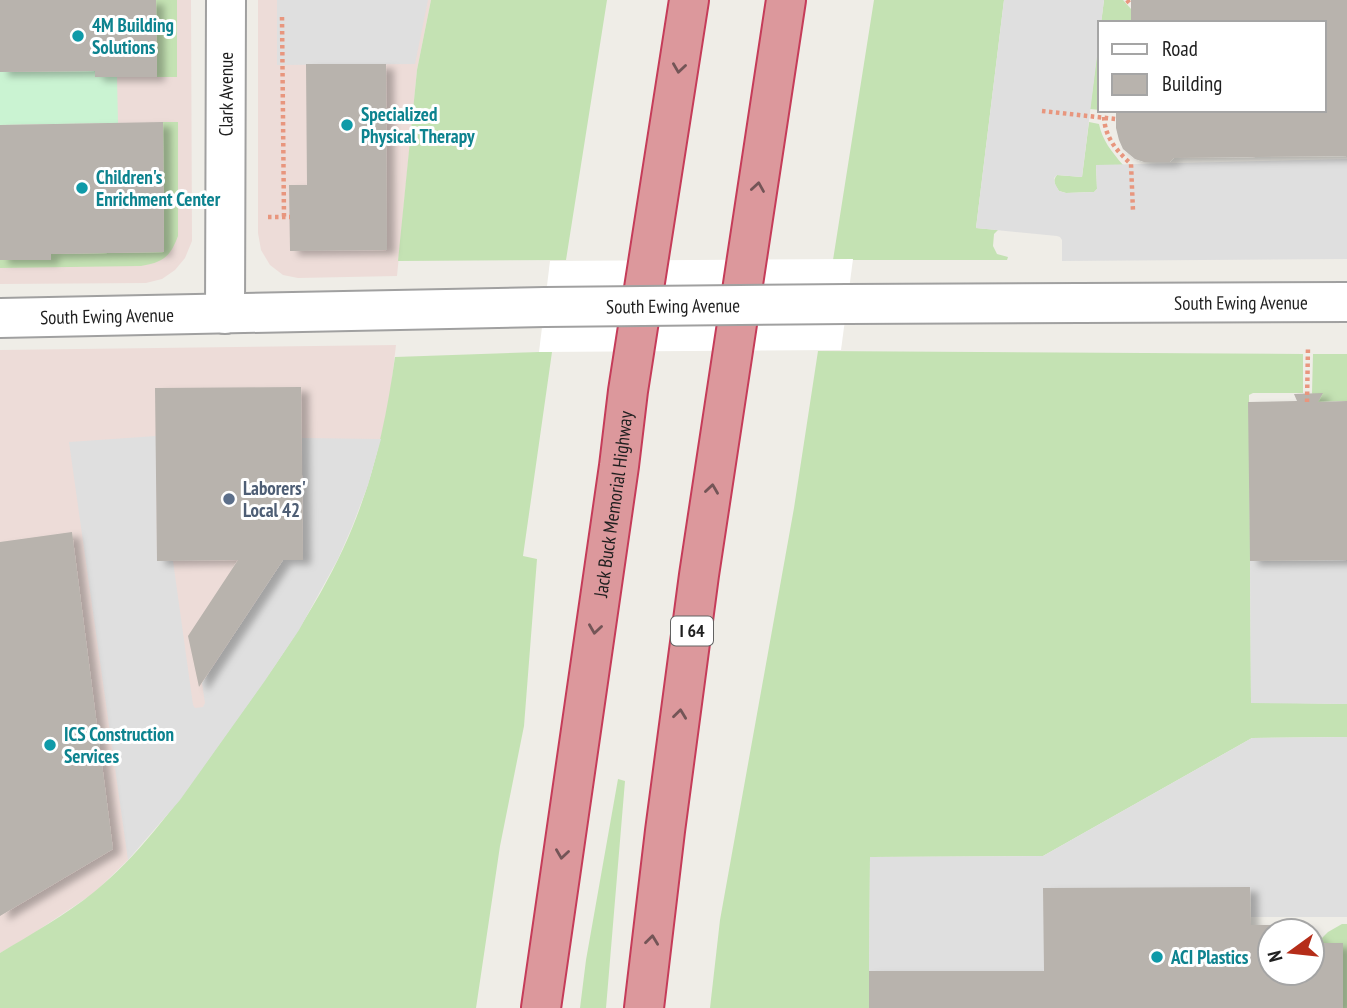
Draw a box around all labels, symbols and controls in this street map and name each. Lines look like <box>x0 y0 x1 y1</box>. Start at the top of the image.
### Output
place label: 4M Building Solutions <box>92 13 174 59</box>
legend <box>1098 21 1326 112</box>
marker: 4M Building Solutions <box>70 28 86 44</box>
text: Road <box>1162 35 1198 62</box>
street label: Clark Avenue <box>214 52 238 136</box>
one-way arrow <box>672 62 687 73</box>
text: Building <box>1162 70 1222 97</box>
place label: Specialized Physical Therapy <box>361 102 475 148</box>
marker: Specialized Physical Therapy <box>339 117 355 133</box>
place label: Children's Enrichment Center <box>96 165 221 211</box>
marker: Children's Enrichment Center <box>74 180 90 196</box>
one-way arrow <box>750 181 765 193</box>
street label: South Ewing Avenue <box>1174 290 1308 315</box>
street label: South Ewing Avenue <box>606 293 740 318</box>
street label: South Ewing Avenue <box>40 302 174 329</box>
street label: Jack Buck Memorial Highway <box>588 409 638 600</box>
place label: Laborers' Local 42 <box>243 476 306 522</box>
one-way arrow <box>704 483 719 495</box>
marker: Laborers' Local 42 <box>221 491 237 507</box>
road number: I 64 <box>671 616 713 646</box>
one-way arrow <box>587 623 602 635</box>
one-way arrow <box>673 709 688 720</box>
place label: ICS Construction Services <box>64 722 174 768</box>
marker: ICS Construction Services <box>42 737 58 753</box>
one-way arrow <box>555 848 570 860</box>
north arrow <box>1256 917 1326 987</box>
one-way arrow <box>644 934 659 946</box>
place label: ACI Plastics <box>1170 945 1249 969</box>
text: N <box>1262 948 1287 964</box>
marker: ACI Plastics <box>1149 949 1165 965</box>

